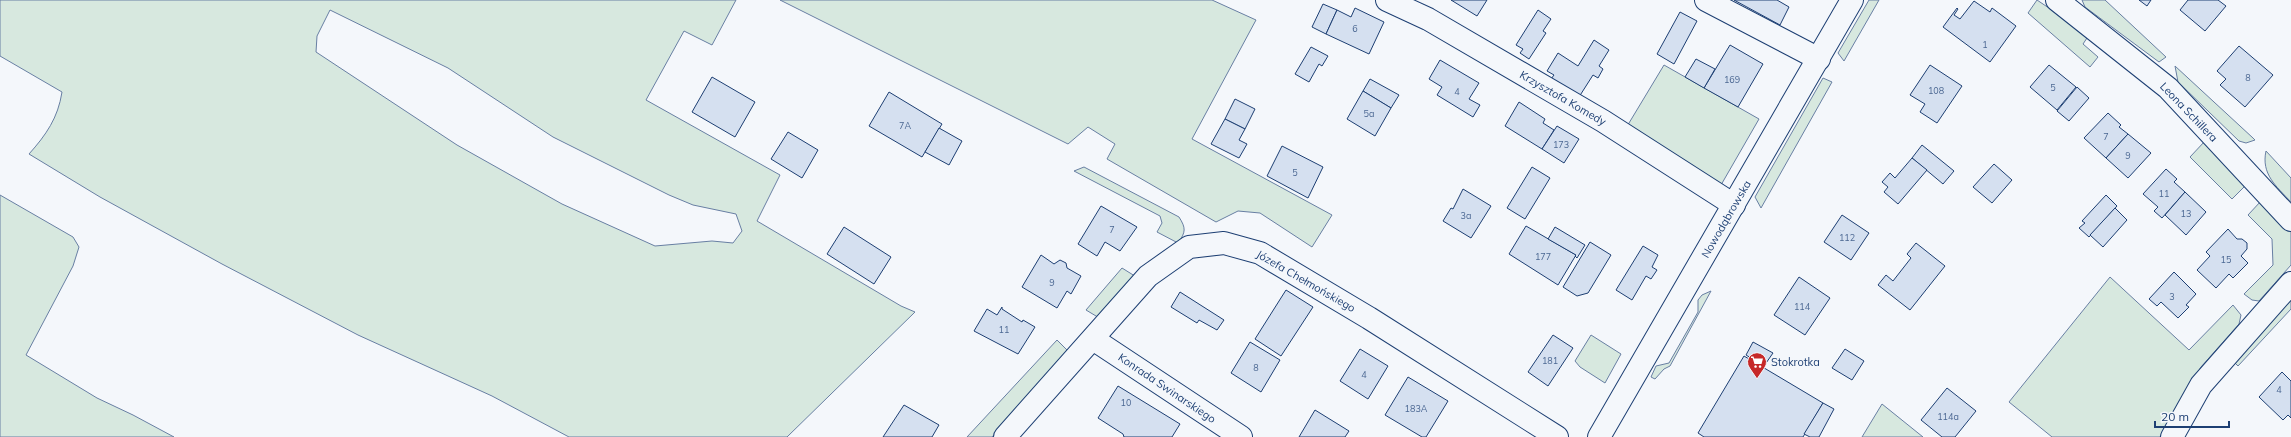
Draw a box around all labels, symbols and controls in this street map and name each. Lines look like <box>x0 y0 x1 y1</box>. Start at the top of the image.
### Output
house number: 6 <box>1352 23 1358 34</box>
house number: 1 <box>1982 39 1988 50</box>
street label: Krzysztofa Komedy <box>1517 67 1609 129</box>
house number: 8 <box>2245 72 2251 83</box>
house number: 169 <box>1724 74 1740 85</box>
street label: Leona Schillera <box>2157 79 2221 145</box>
house number: 5 <box>2050 82 2056 93</box>
house number: 108 <box>1928 85 1944 96</box>
house number: 4 <box>1454 86 1460 97</box>
house number: 5a <box>1364 108 1374 119</box>
house number: 7A <box>899 120 911 131</box>
house number: 7 <box>2103 131 2109 142</box>
house number: 173 <box>1553 139 1569 150</box>
house number: 9 <box>2125 150 2131 161</box>
house number: 5 <box>1292 167 1298 178</box>
street label: Nowodąbrowska <box>1698 178 1754 260</box>
house number: 11 <box>2159 188 2169 199</box>
house number: 13 <box>2181 208 2191 219</box>
house number: 3a <box>1461 210 1471 221</box>
house number: 7 <box>1109 224 1115 235</box>
house number: 112 <box>1839 232 1855 243</box>
street label: Józefa Chełmońskiego <box>1254 247 1358 315</box>
house number: 177 <box>1535 251 1551 262</box>
house number: 15 <box>2221 254 2232 265</box>
house number: 9 <box>1049 277 1055 288</box>
house number: 3 <box>2169 291 2175 302</box>
house number: 114 <box>1794 301 1811 312</box>
house number: 11 <box>999 324 1009 335</box>
street label: Konrada Swinarskiego <box>1116 350 1218 426</box>
supermarket icon: Stokrotka <box>1746 351 1768 379</box>
house number: 181 <box>1542 355 1558 366</box>
place label: Stokrotka <box>1771 355 1820 369</box>
house number: 8 <box>1253 362 1259 373</box>
house number: 4 <box>1361 369 1367 380</box>
house number: 4 <box>2276 384 2282 395</box>
house number: 10 <box>1121 397 1131 408</box>
house number: 183A <box>1405 403 1428 414</box>
scale bar <box>2155 403 2229 429</box>
text: 20 m <box>2161 409 2189 424</box>
house number: 114a <box>1937 411 1959 422</box>

